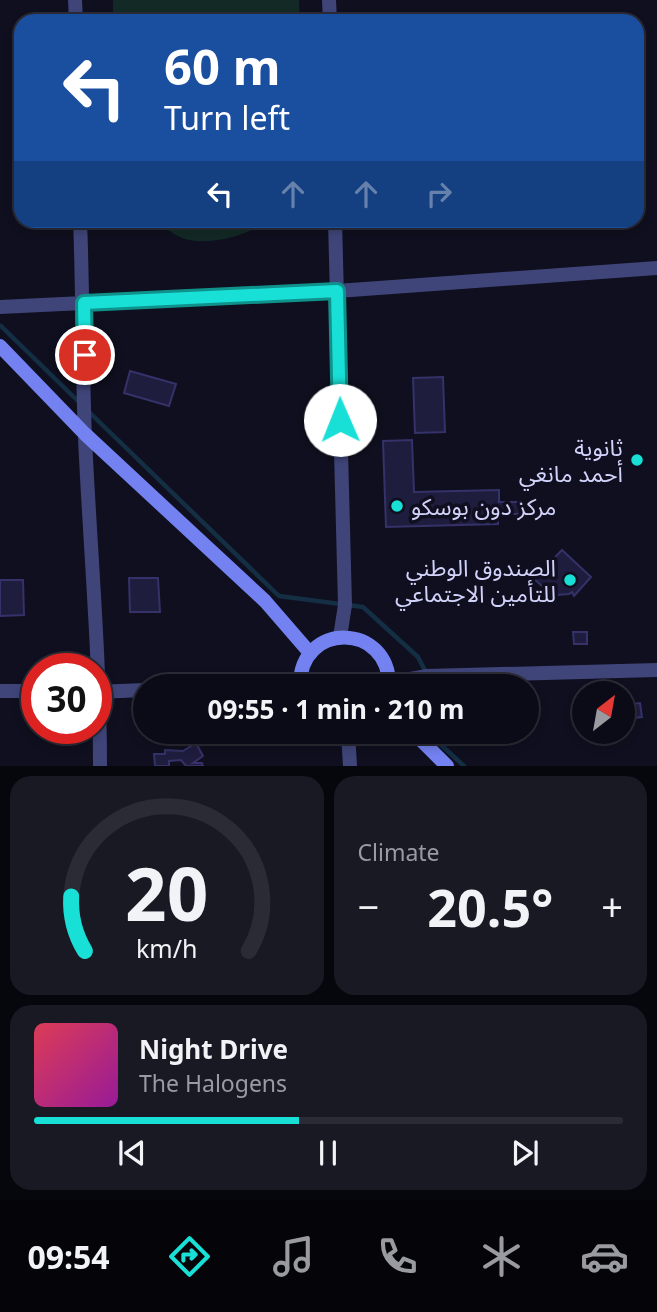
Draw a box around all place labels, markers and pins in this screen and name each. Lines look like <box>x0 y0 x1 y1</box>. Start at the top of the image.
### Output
pin <box>55 325 115 385</box>
place label: ثانوية أحمد مانغي <box>519 431 623 491</box>
marker: ثانوية أحمد مانغي <box>629 452 645 468</box>
place label: مركز دون بوسكو <box>411 490 556 522</box>
marker: مركز دون بوسكو <box>389 498 405 514</box>
place label: الصندوق الوطني للتأمين الاجتماعي <box>395 551 556 611</box>
marker: الصندوق الوطني للتأمين الاجتماعي <box>562 572 578 588</box>

